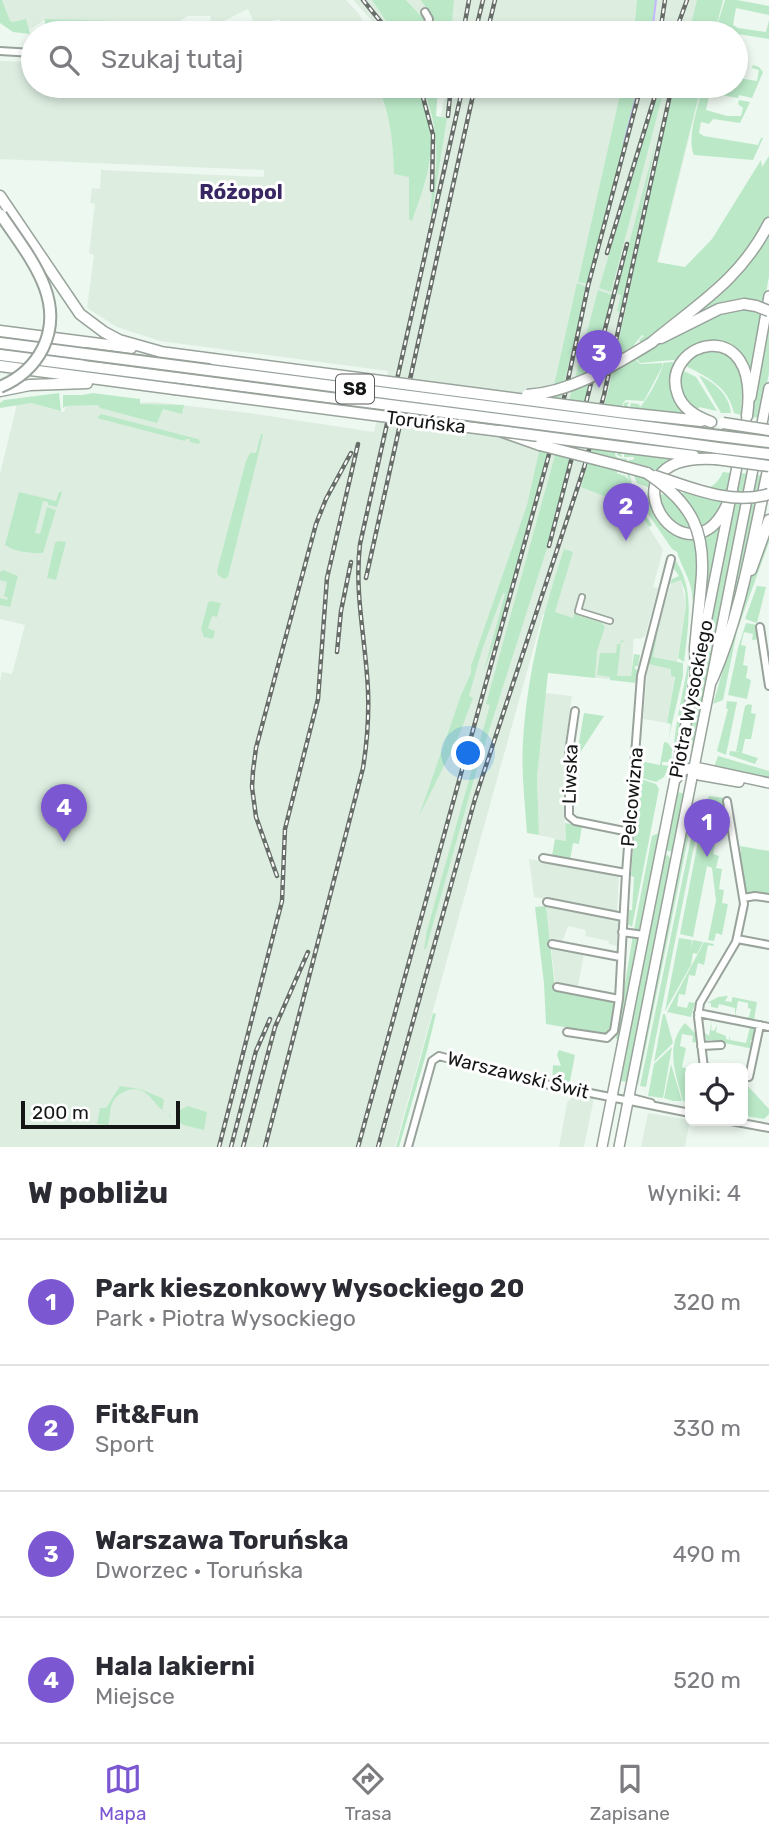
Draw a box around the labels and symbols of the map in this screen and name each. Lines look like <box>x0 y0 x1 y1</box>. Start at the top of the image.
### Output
district label: Różopol <box>199 179 283 204</box>
pin: 3 <box>576 330 622 388</box>
road number: S8 <box>336 374 374 404</box>
street label: Toruńska <box>385 406 467 438</box>
pin: 2 <box>603 483 649 541</box>
street label: Piotra Wysockiego <box>664 618 718 780</box>
your location <box>451 736 485 770</box>
street label: Liwska <box>557 744 583 804</box>
street label: Pelcowizna <box>616 746 648 848</box>
pin: 4 <box>41 784 87 842</box>
pin: 1 <box>684 799 730 857</box>
street label: Warszawski Świt <box>445 1046 592 1104</box>
scale bar <box>21 1098 180 1130</box>

